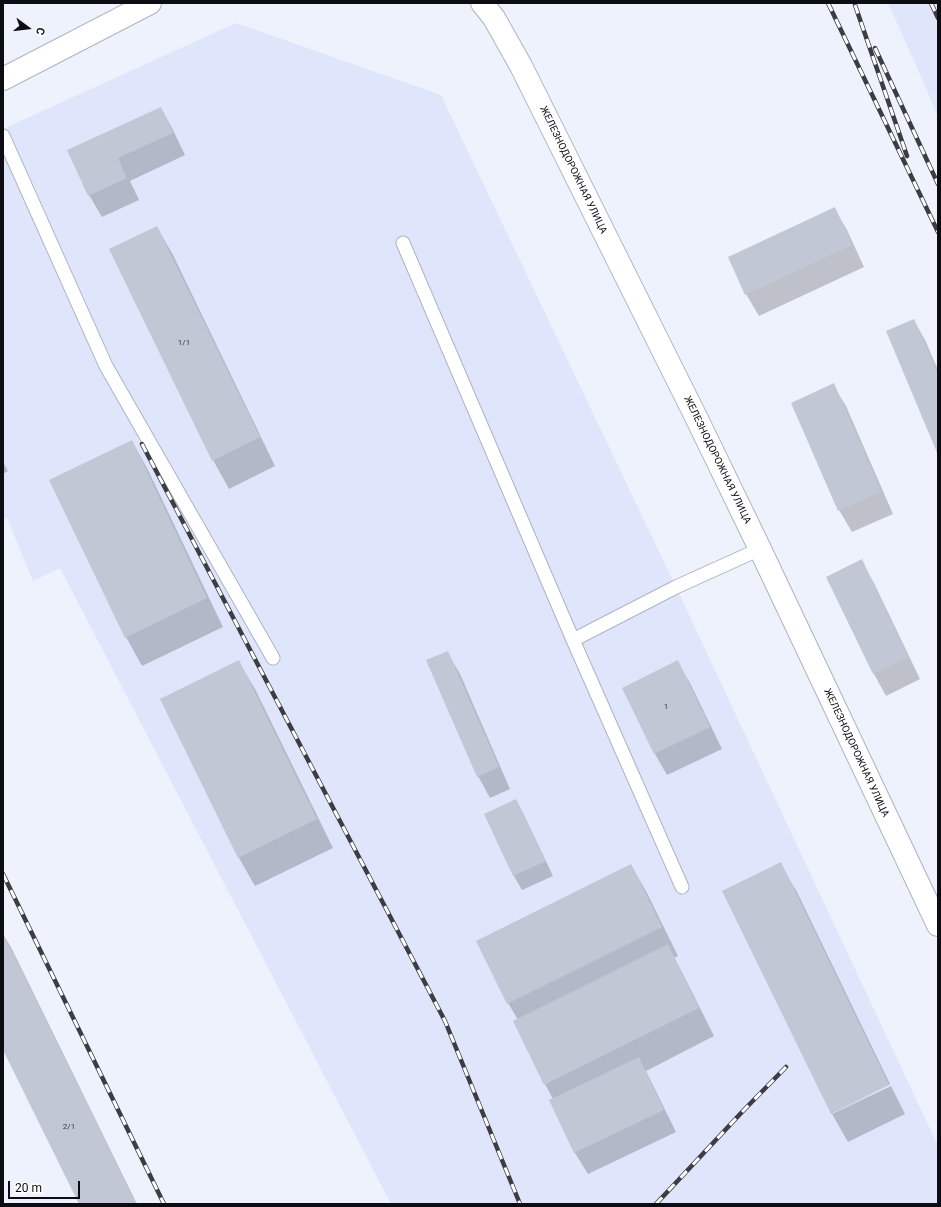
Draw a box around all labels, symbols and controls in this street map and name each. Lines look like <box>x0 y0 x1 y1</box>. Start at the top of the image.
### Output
north arrow <box>8 8 48 48</box>
text: С <box>33 26 47 36</box>
street label: ЖЕЛЕЗНОДОРОЖНАЯ УЛИЦА <box>537 104 609 236</box>
house number: 1/1 <box>178 338 190 348</box>
street label: ЖЕЛЕЗНОДОРОЖНАЯ УЛИЦА <box>681 394 753 526</box>
street label: ЖЕЛЕЗНОДОРОЖНАЯ УЛИЦА <box>821 687 891 819</box>
house number: 1 <box>664 702 668 712</box>
house number: 2/1 <box>63 1122 75 1132</box>
scale bar <box>10 1173 82 1199</box>
text: 20 m <box>15 1181 42 1195</box>

